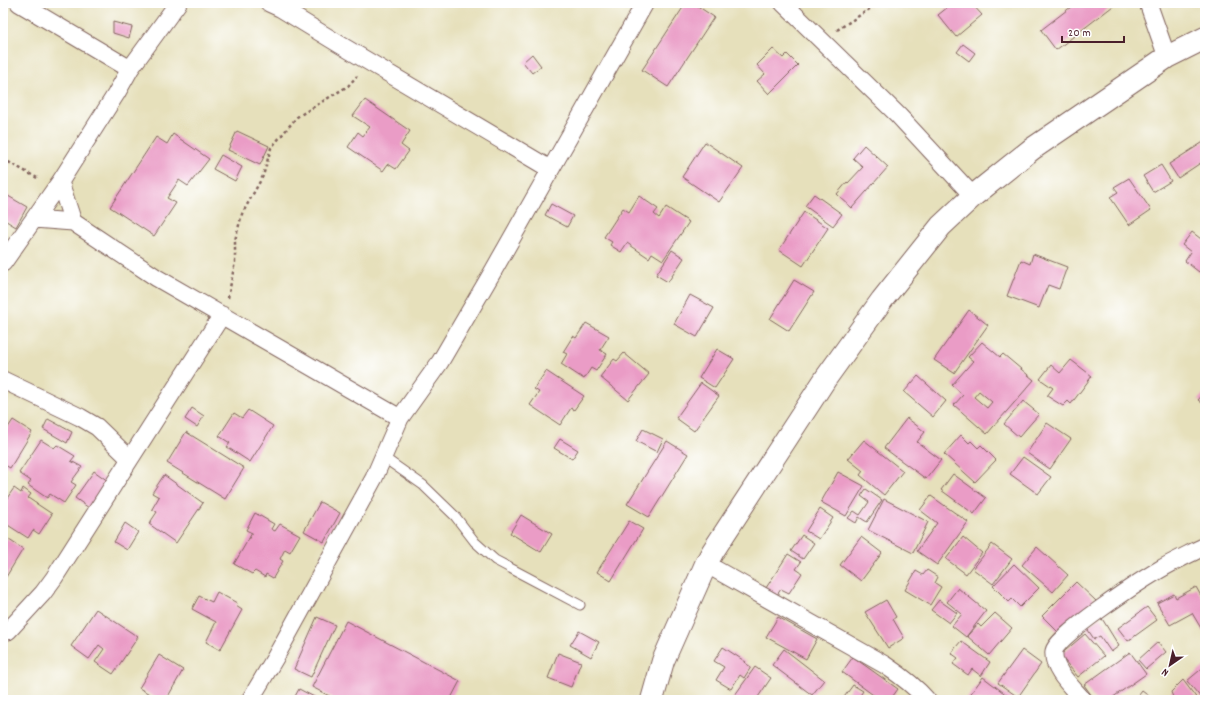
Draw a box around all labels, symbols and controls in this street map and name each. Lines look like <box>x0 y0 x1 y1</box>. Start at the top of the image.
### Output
scale bar <box>1062 18 1124 44</box>
text: 20 m <box>1068 25 1091 42</box>
north arrow <box>1150 645 1190 685</box>
text: N <box>1158 663 1172 680</box>

